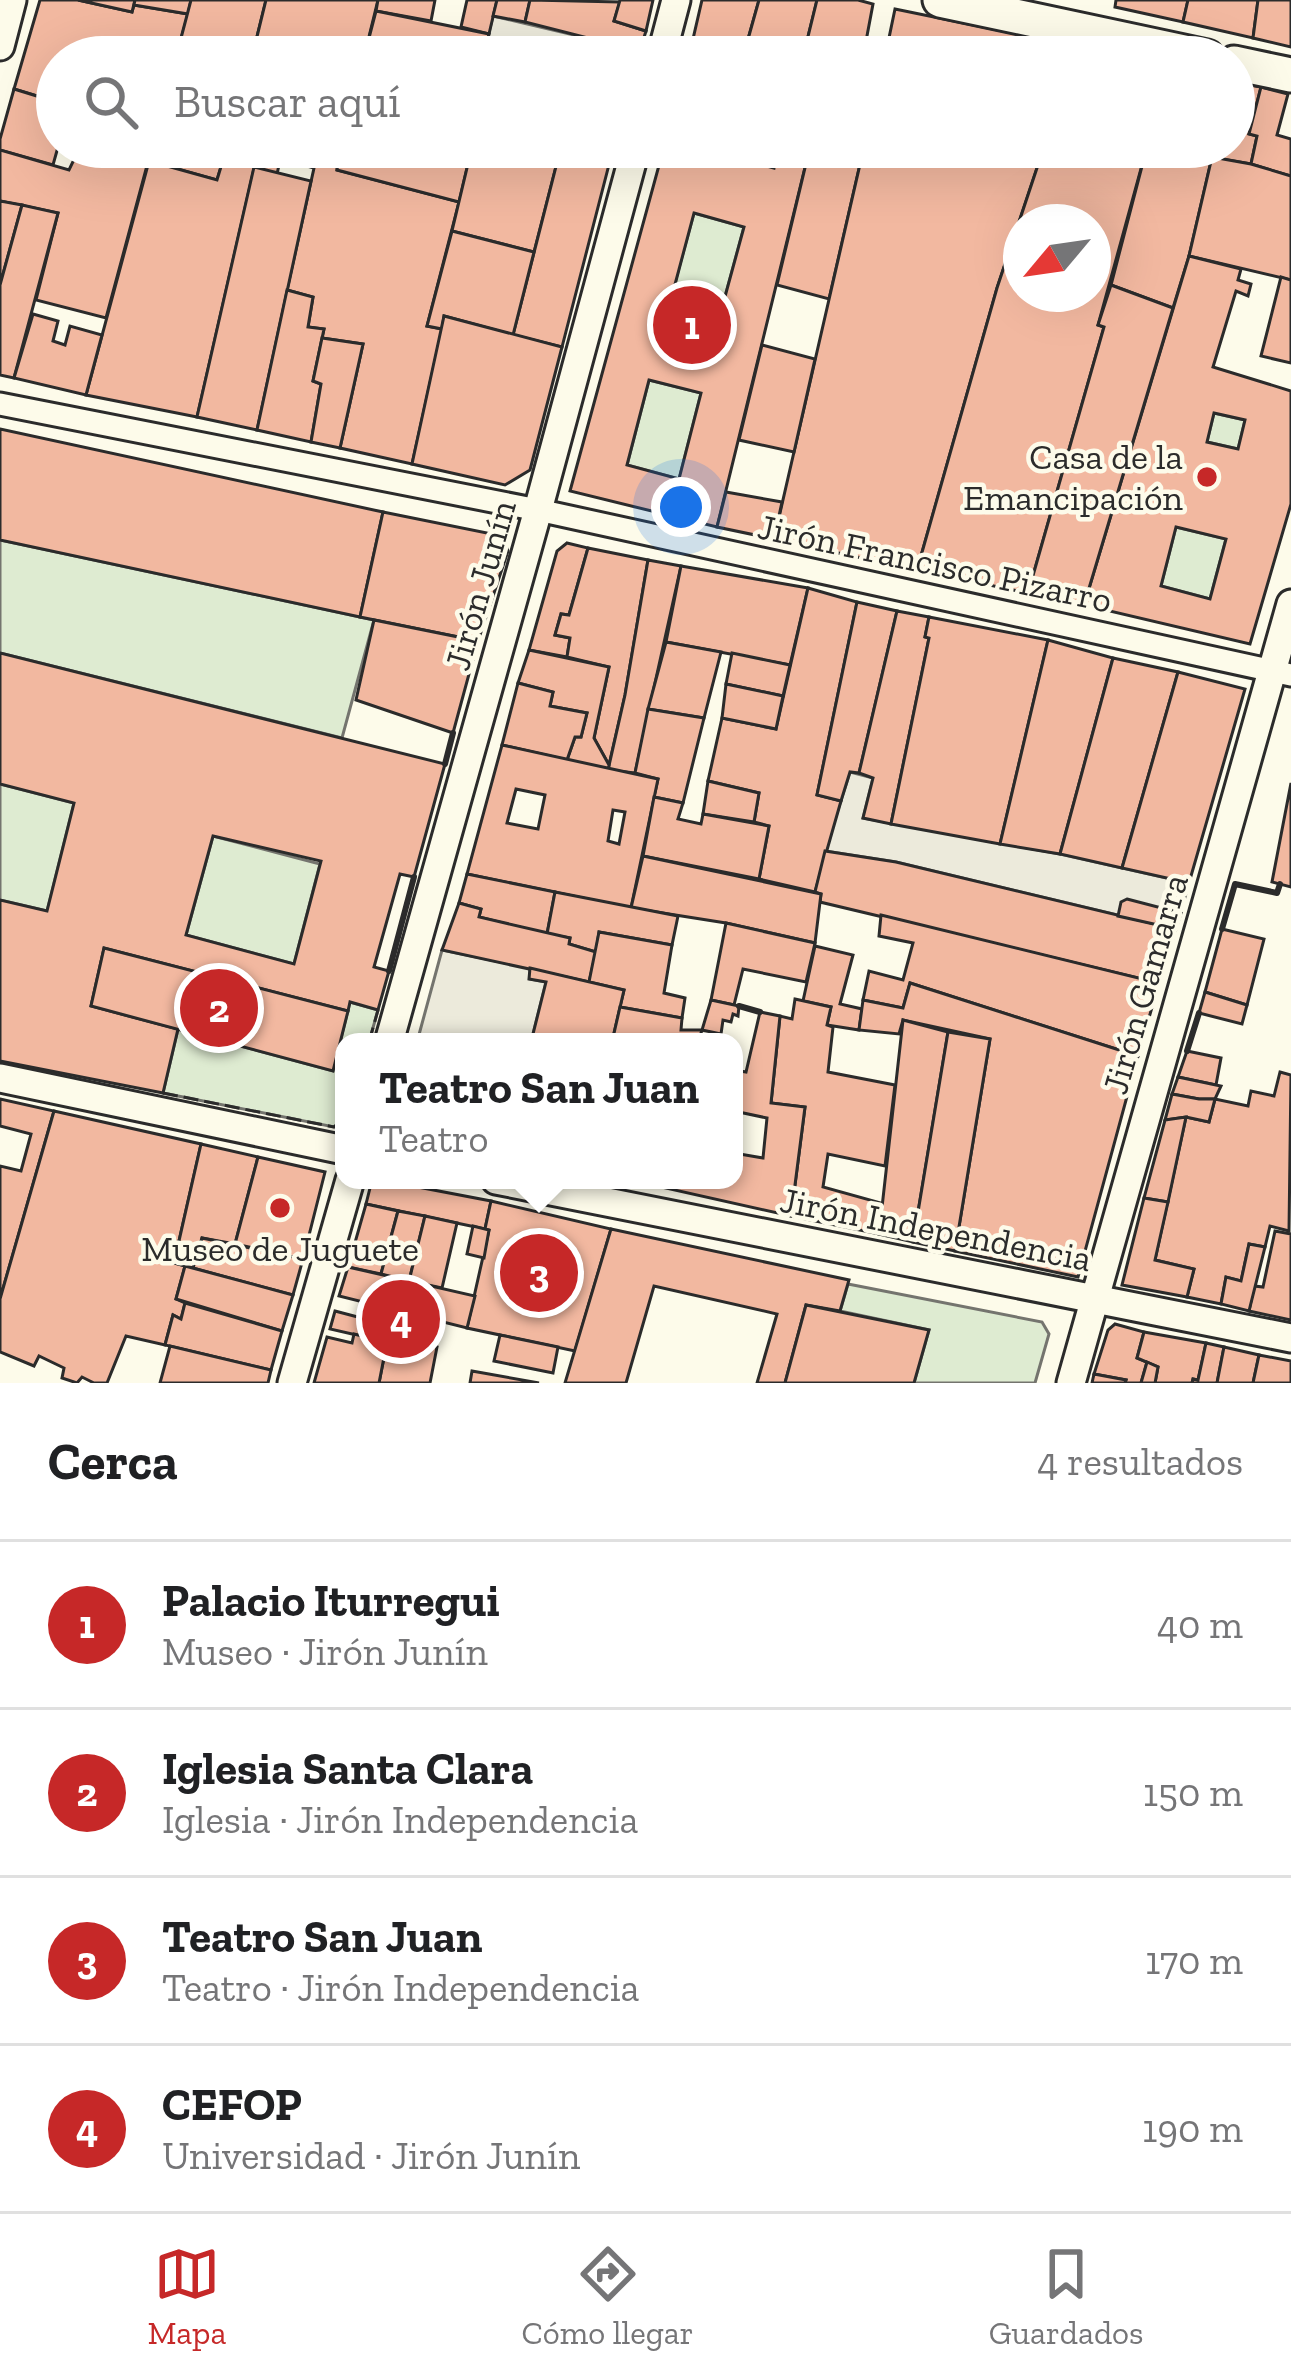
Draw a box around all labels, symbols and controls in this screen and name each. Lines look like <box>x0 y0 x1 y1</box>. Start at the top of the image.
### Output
search box <box>36 36 1255 168</box>
icon: search <box>78 69 144 135</box>
text: Buscar aquí <box>174 75 401 129</box>
north arrow <box>1003 204 1111 312</box>
pin: 1 <box>653 280 731 370</box>
place label: Casa de la Emancipación <box>963 435 1183 519</box>
marker: Casa de la Emancipación <box>1194 464 1220 490</box>
your location <box>651 477 711 537</box>
street label: Jirón Junín <box>435 495 525 675</box>
street label: Jirón Francisco Pizarro <box>754 504 1116 622</box>
street label: Jirón Gamarra <box>1093 869 1197 1099</box>
pin: 2 <box>180 963 258 1053</box>
popup <box>335 1033 743 1189</box>
text: Teatro San Juan <box>379 1061 699 1115</box>
text: Teatro <box>379 1115 489 1162</box>
street label: Jirón Independencia <box>777 1178 1095 1280</box>
marker: Museo de Juguete <box>267 1195 293 1221</box>
place label: Museo de Juguete <box>141 1227 419 1270</box>
pin: 3 <box>500 1228 578 1318</box>
pin: 4 <box>362 1274 440 1364</box>
text: Cerca <box>48 1431 178 1492</box>
text: 4 resultados <box>1037 1438 1243 1485</box>
text: Palacio Iturregui <box>162 1574 500 1628</box>
text: 1 <box>79 1601 95 1648</box>
text: 40 m <box>1157 1601 1243 1648</box>
text: Museo · Jirón Junín <box>162 1628 488 1675</box>
text: Iglesia Santa Clara <box>162 1742 533 1796</box>
text: 2 <box>77 1769 97 1816</box>
text: 150 m <box>1143 1769 1243 1816</box>
text: Iglesia · Jirón Independencia <box>162 1796 638 1843</box>
text: Teatro San Juan <box>162 1910 482 1964</box>
text: 3 <box>77 1937 97 1984</box>
text: 170 m <box>1145 1937 1243 1984</box>
text: Teatro · Jirón Independencia <box>162 1964 639 2011</box>
text: CEFOP <box>162 2078 302 2132</box>
text: 4 <box>76 2105 98 2152</box>
text: 190 m <box>1142 2105 1243 2152</box>
text: Universidad · Jirón Junín <box>162 2132 580 2179</box>
tab: Mapa <box>148 2241 226 2352</box>
tab: Cómo llegar <box>522 2241 694 2352</box>
tab: Guardados <box>989 2241 1143 2352</box>

